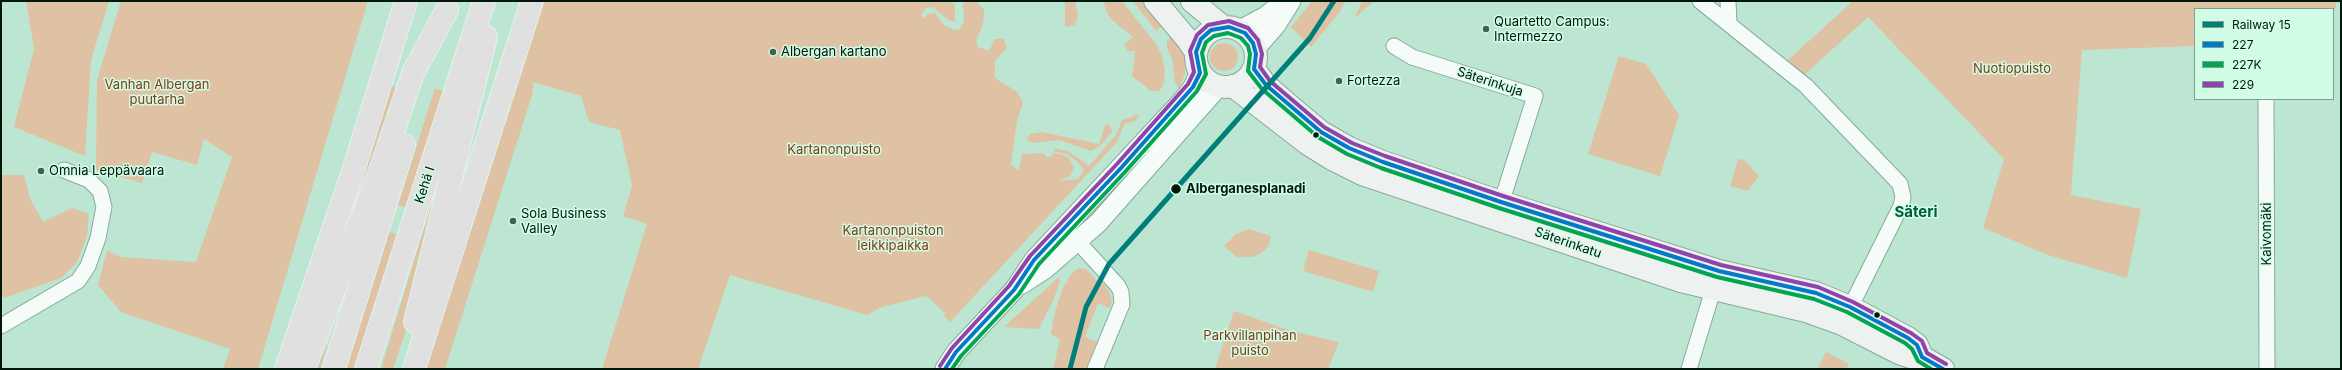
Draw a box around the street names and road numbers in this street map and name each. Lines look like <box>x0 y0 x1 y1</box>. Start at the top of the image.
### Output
street label: Säterinkuja <box>1455 64 1525 100</box>
street label: Kehä I <box>412 165 438 205</box>
street label: Kaivomäki <box>2259 202 2275 266</box>
street label: Säterinkatu <box>1533 224 1603 262</box>

